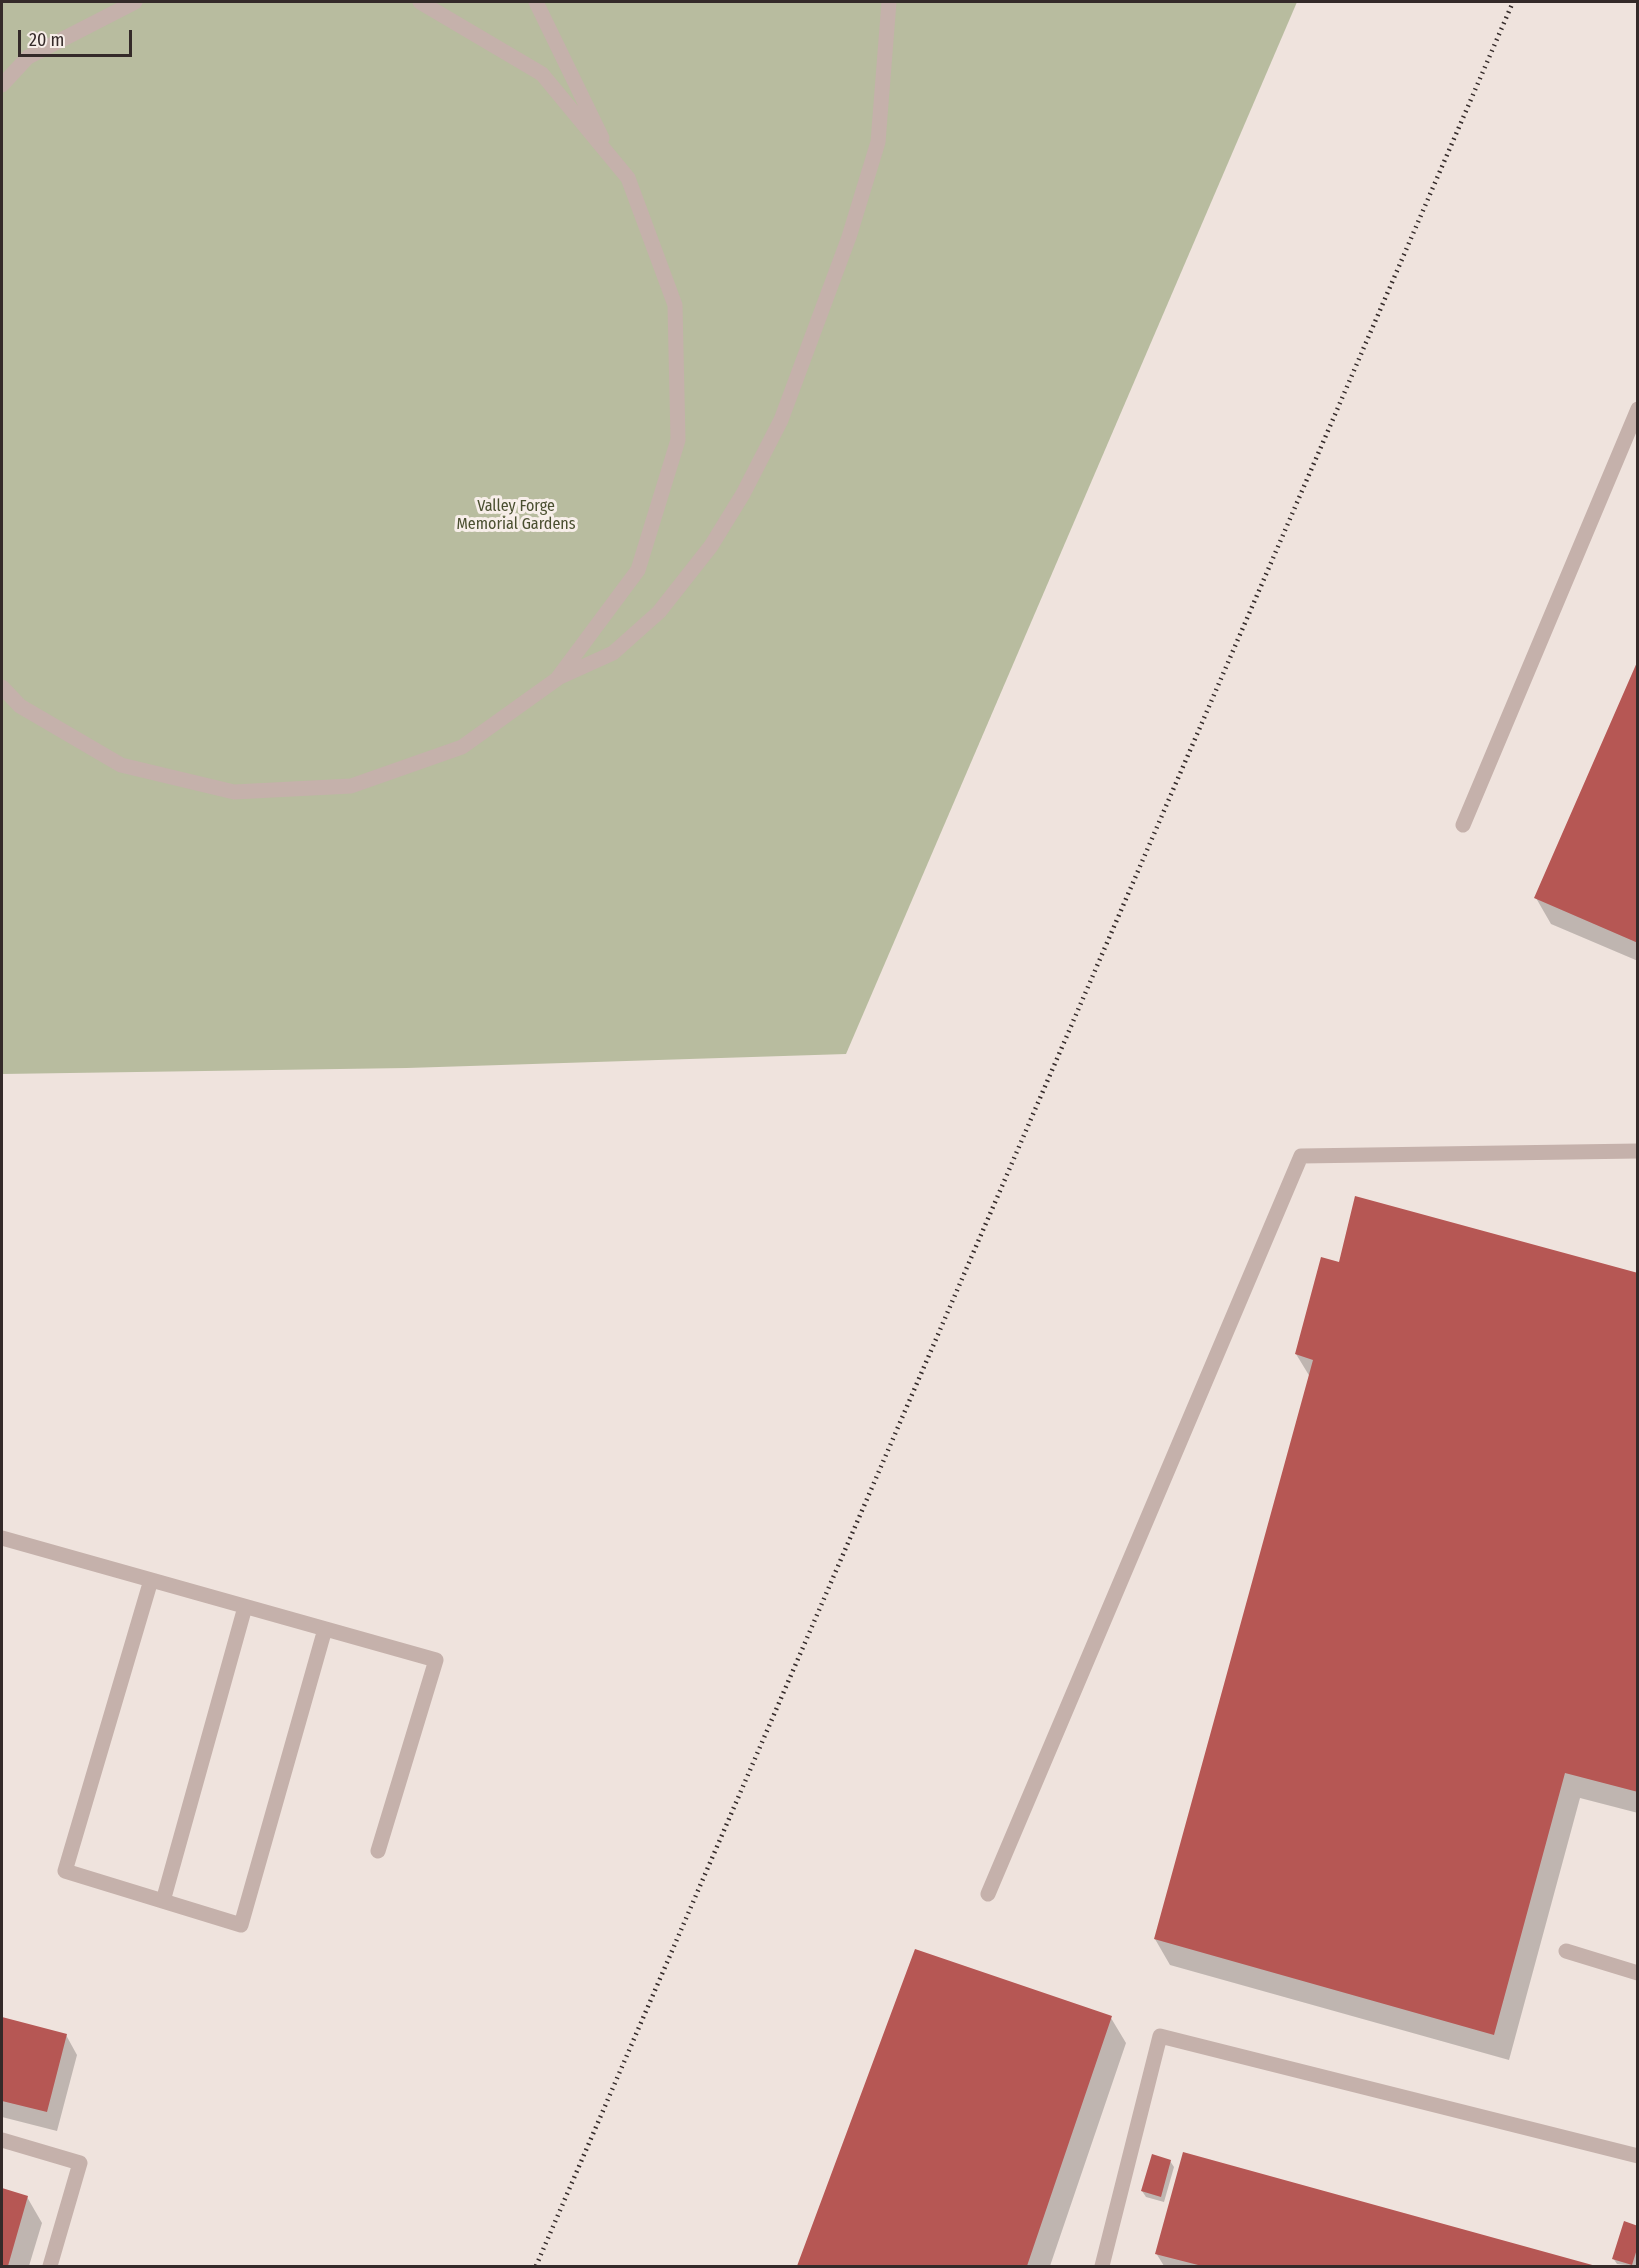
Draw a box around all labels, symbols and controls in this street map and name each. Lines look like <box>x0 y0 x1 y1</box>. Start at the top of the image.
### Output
scale bar <box>21 18 135 56</box>
text: 20 m <box>29 29 64 51</box>
park label: Valley Forge Memorial Gardens <box>456 497 576 535</box>

